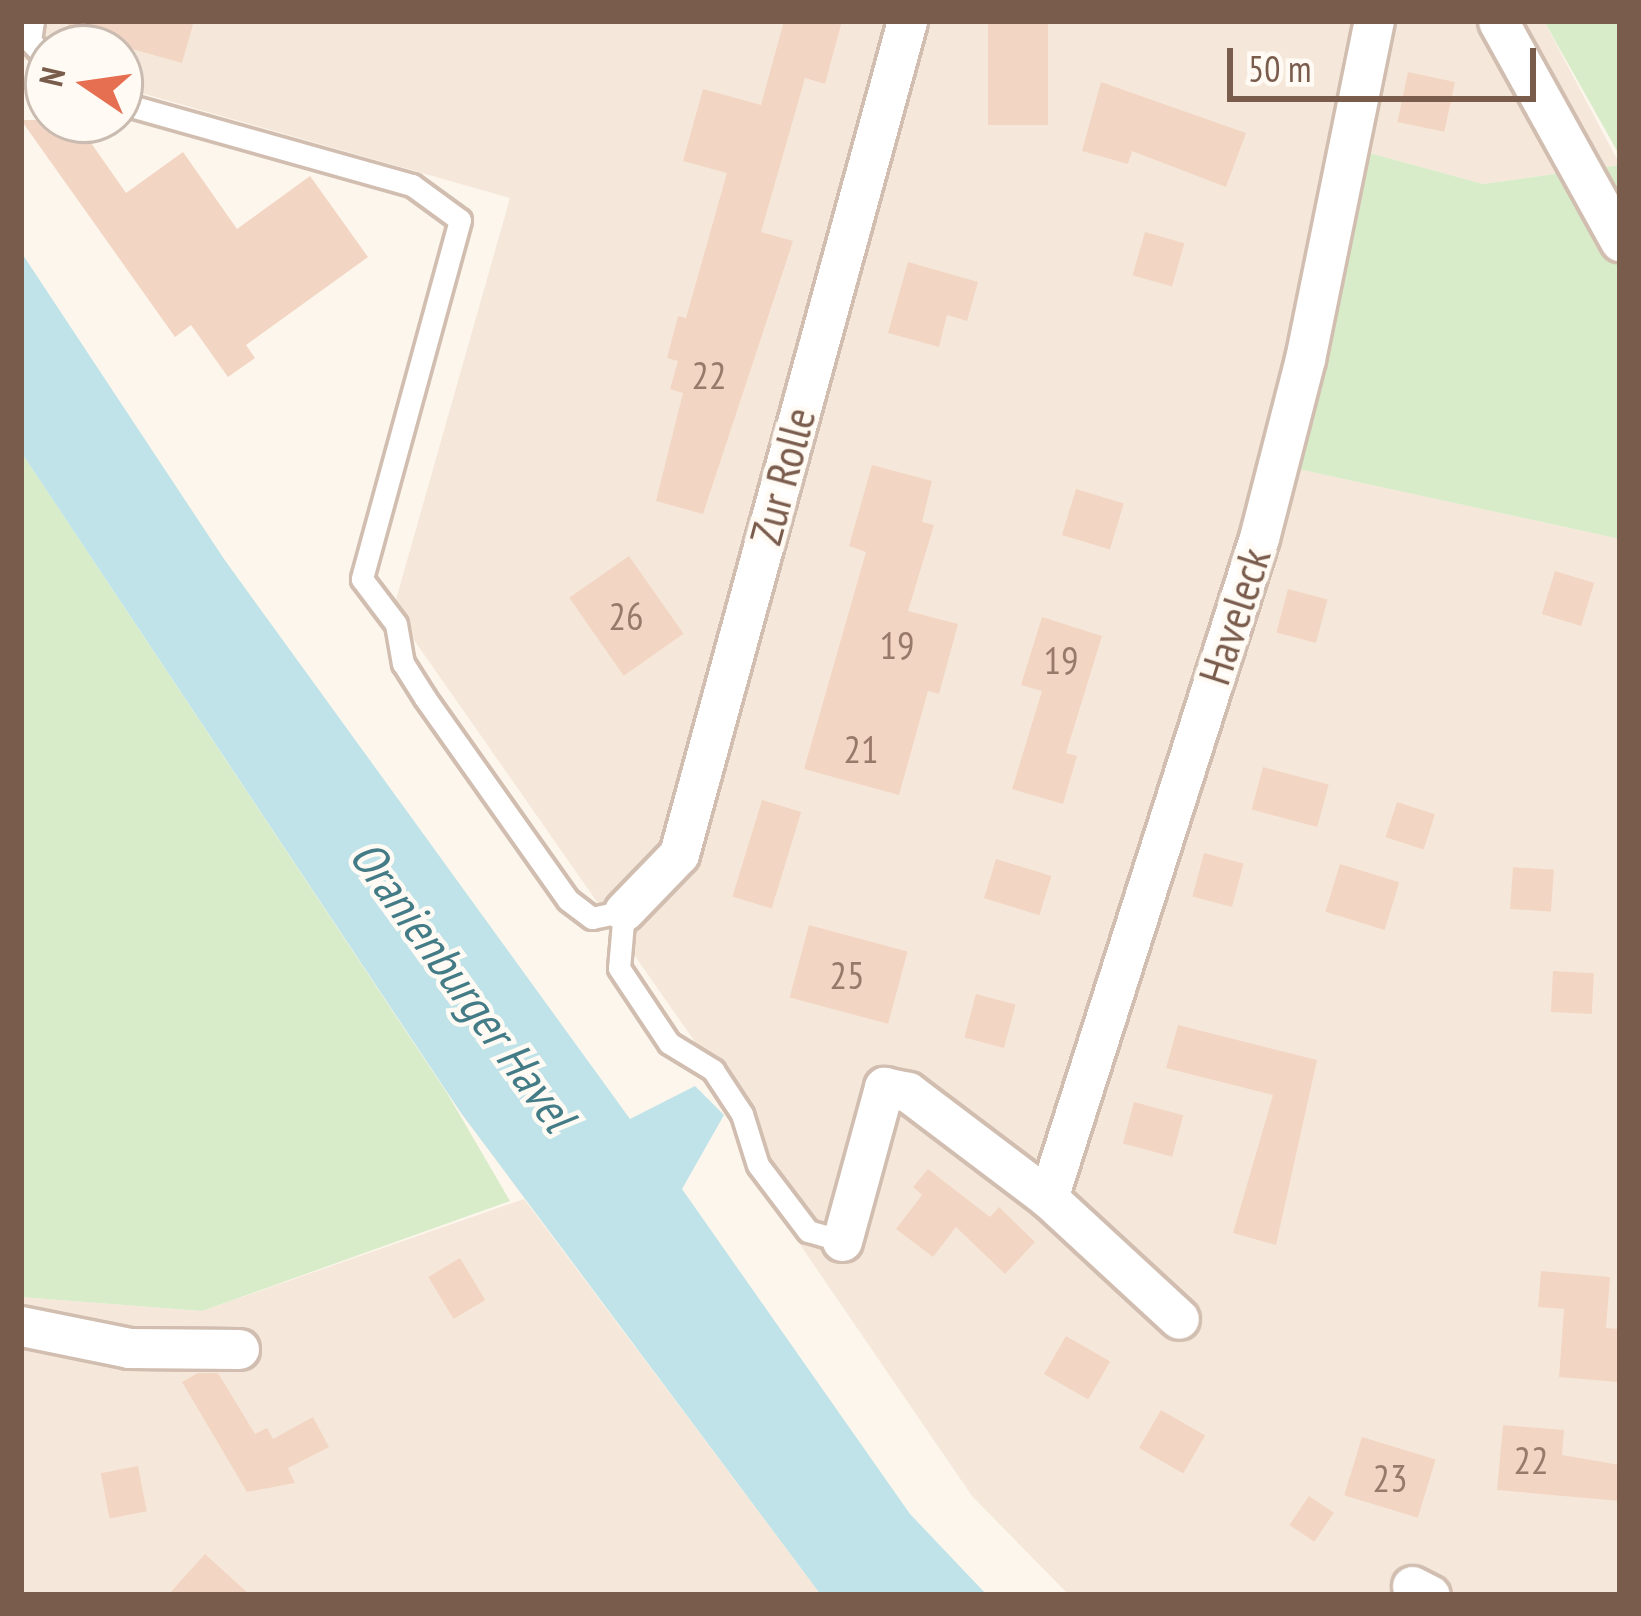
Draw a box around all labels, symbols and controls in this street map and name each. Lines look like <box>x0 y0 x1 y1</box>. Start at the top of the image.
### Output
north arrow <box>24 24 144 144</box>
scale bar <box>1233 24 1542 98</box>
text: 50 m <box>1248 45 1311 92</box>
text: N <box>28 63 74 90</box>
house number: 22 <box>691 352 727 398</box>
street label: Zur Rolle <box>738 402 826 550</box>
street label: Haveleck <box>1187 541 1281 691</box>
house number: 26 <box>608 593 644 639</box>
house number: 19 <box>879 622 915 668</box>
house number: 19 <box>1043 637 1079 683</box>
house number: 21 <box>843 726 879 772</box>
water label: Oranienburger Havel <box>338 829 588 1141</box>
house number: 25 <box>829 952 865 998</box>
house number: 22 <box>1513 1437 1549 1483</box>
house number: 23 <box>1372 1455 1408 1501</box>

